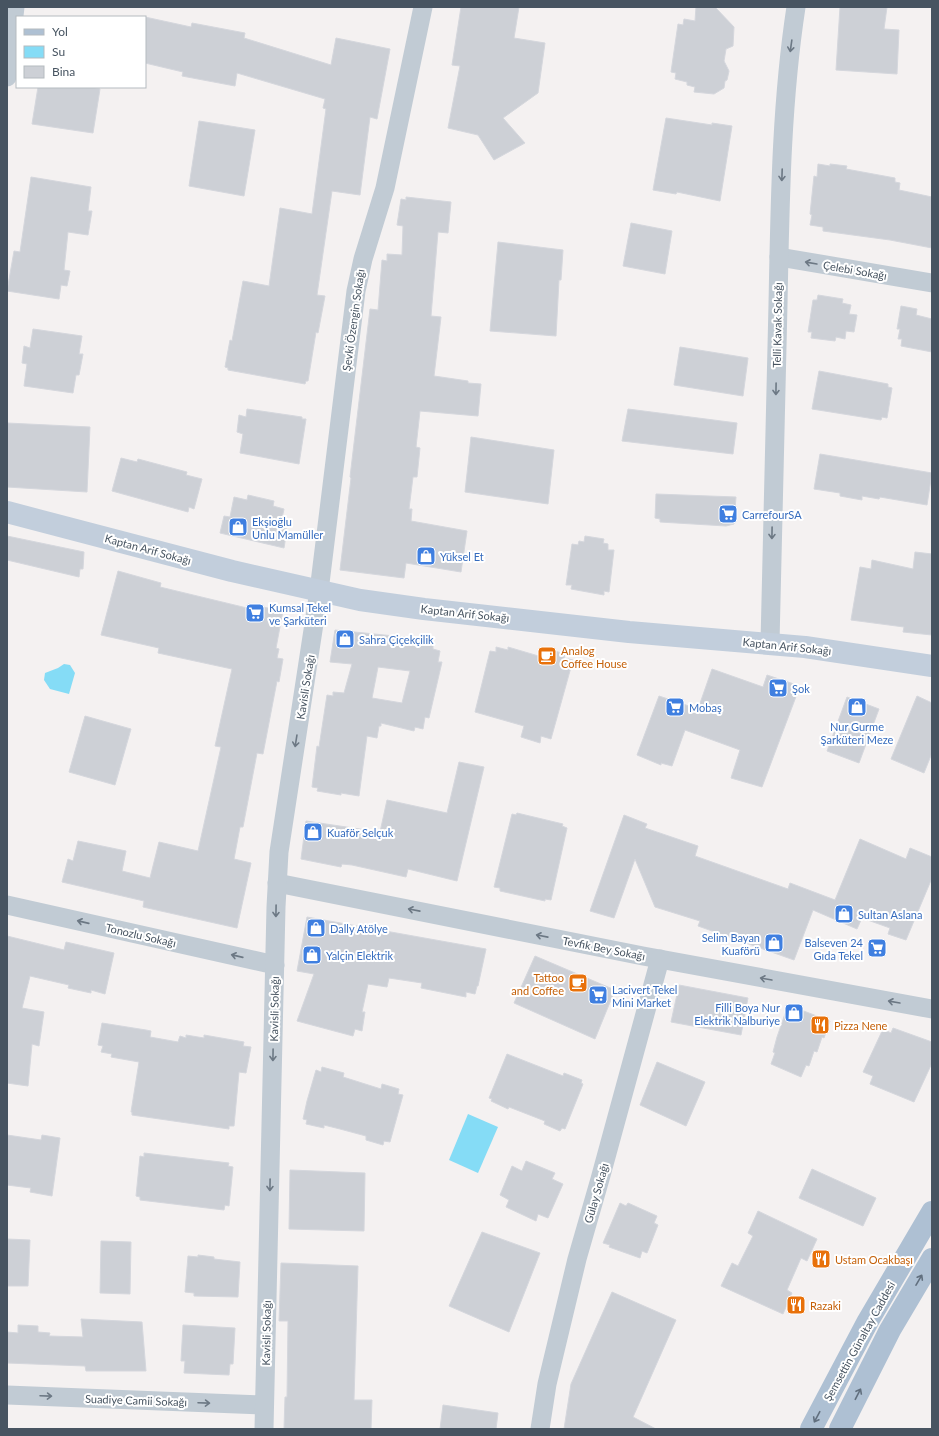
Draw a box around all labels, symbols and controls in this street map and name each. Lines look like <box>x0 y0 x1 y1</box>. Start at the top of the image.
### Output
legend <box>16 16 146 88</box>
text: Yol <box>52 24 68 39</box>
one-way arrow <box>787 39 795 52</box>
text: Su <box>52 44 65 59</box>
text: Bina <box>52 64 75 79</box>
one-way arrow <box>778 168 786 181</box>
one-way arrow <box>805 258 818 266</box>
street label: Çelebi Sokağı <box>822 258 888 282</box>
street label: Şevki Özengin Sokağı <box>339 268 367 372</box>
street label: Telli Kavak Sokağı <box>770 282 784 368</box>
one-way arrow <box>772 382 780 395</box>
supermarket icon: CarrefourSA <box>717 503 739 525</box>
place label: CarrefourSA <box>742 508 802 521</box>
place label: Ekşioğlu Unlu Mamüller <box>252 515 323 541</box>
shop icon: Ekşioğlu Unlu Mamüller <box>227 516 249 538</box>
one-way arrow <box>769 526 776 539</box>
street label: Kaptan Arif Sokağı <box>103 531 193 567</box>
shop icon: Yüksel Et <box>415 545 437 567</box>
place label: Yüksel Et <box>440 550 484 563</box>
place label: Kumsal Tekel ve Şarküteri <box>269 601 331 627</box>
supermarket icon: Kumsal Tekel ve Şarküteri <box>244 602 266 624</box>
street label: Kaptan Arif Sokağı <box>420 602 510 624</box>
shop icon: Sahra Çiçekçilik <box>334 628 356 650</box>
place label: Sahra Çiçekçilik <box>359 633 434 646</box>
street label: Kaptan Arif Sokağı <box>742 635 832 657</box>
place label: Analog Coffee House <box>561 644 627 670</box>
cafe icon: Analog Coffee House <box>536 645 558 667</box>
street label: Kavisli Sokağı <box>293 654 317 720</box>
supermarket icon: Şok <box>767 677 789 699</box>
place label: Şok <box>792 682 810 695</box>
supermarket icon: Mobaş <box>664 696 686 718</box>
shop icon: Nur Gurme Şarküteri Meze <box>846 696 868 718</box>
place label: Mobaş <box>689 701 722 714</box>
place label: Nur Gurme Şarküteri Meze <box>821 720 894 746</box>
one-way arrow <box>292 734 300 747</box>
shop icon: Kuaför Selçuk <box>302 821 324 843</box>
place label: Kuaför Selçuk <box>327 826 394 839</box>
shop icon: Sultan Aslana <box>833 903 855 925</box>
one-way arrow <box>272 904 280 917</box>
one-way arrow <box>408 906 421 914</box>
place label: Sultan Aslana <box>858 908 922 921</box>
one-way arrow <box>77 917 90 925</box>
shop icon: Dally Atölye <box>305 917 327 939</box>
street label: Tonozlu Sokağı <box>105 921 177 949</box>
place label: Dally Atölye <box>330 922 388 935</box>
place label: Selim Bayan Kuaförü <box>702 931 760 957</box>
one-way arrow <box>536 932 549 940</box>
shop icon: Selim Bayan Kuaförü <box>763 932 785 954</box>
street label: Tevfik Bey Sokağı <box>562 934 646 962</box>
place label: Balseven 24 Gıda Tekel <box>804 936 864 962</box>
supermarket icon: Balseven 24 Gıda Tekel <box>866 937 888 959</box>
shop icon: Yalçin Elektrik <box>301 944 323 966</box>
place label: Yalçin Elektrik <box>326 949 393 962</box>
one-way arrow <box>231 952 244 960</box>
place label: Tattoo and Coffee <box>511 971 564 997</box>
cafe icon: Tattoo and Coffee <box>567 972 589 994</box>
one-way arrow <box>760 975 773 983</box>
street label: Kavisli Sokağı <box>267 976 281 1042</box>
place label: Lacivert Tekel Mini Market <box>612 983 677 1009</box>
supermarket icon: Lacivert Tekel Mini Market <box>587 984 609 1006</box>
one-way arrow <box>888 998 901 1006</box>
place label: Filli Boya Nur Elektrik Nalburiye <box>694 1001 780 1027</box>
shop icon: Filli Boya Nur Elektrik Nalburiye <box>783 1002 805 1024</box>
restaurant icon: Pizza Nene <box>809 1014 831 1036</box>
place label: Pizza Nene <box>834 1019 888 1032</box>
one-way arrow <box>269 1048 277 1061</box>
street label: Gülay Sokağı <box>581 1161 611 1225</box>
one-way arrow <box>266 1178 274 1191</box>
restaurant icon: Ustam Ocakbaşı <box>810 1248 832 1270</box>
place label: Ustam Ocakbaşı <box>835 1253 913 1266</box>
one-way arrow <box>916 1274 924 1286</box>
street label: Şemsettin Günaltay Caddesi <box>821 1279 897 1403</box>
restaurant icon: Razaki <box>785 1294 807 1316</box>
place label: Razaki <box>810 1299 841 1312</box>
street label: Kavisli Sokağı <box>259 1300 273 1366</box>
one-way arrow <box>855 1388 862 1400</box>
street label: Suadiye Camii Sokağı <box>85 1392 187 1408</box>
one-way arrow <box>39 1393 52 1400</box>
one-way arrow <box>197 1399 210 1406</box>
one-way arrow <box>813 1411 821 1423</box>

